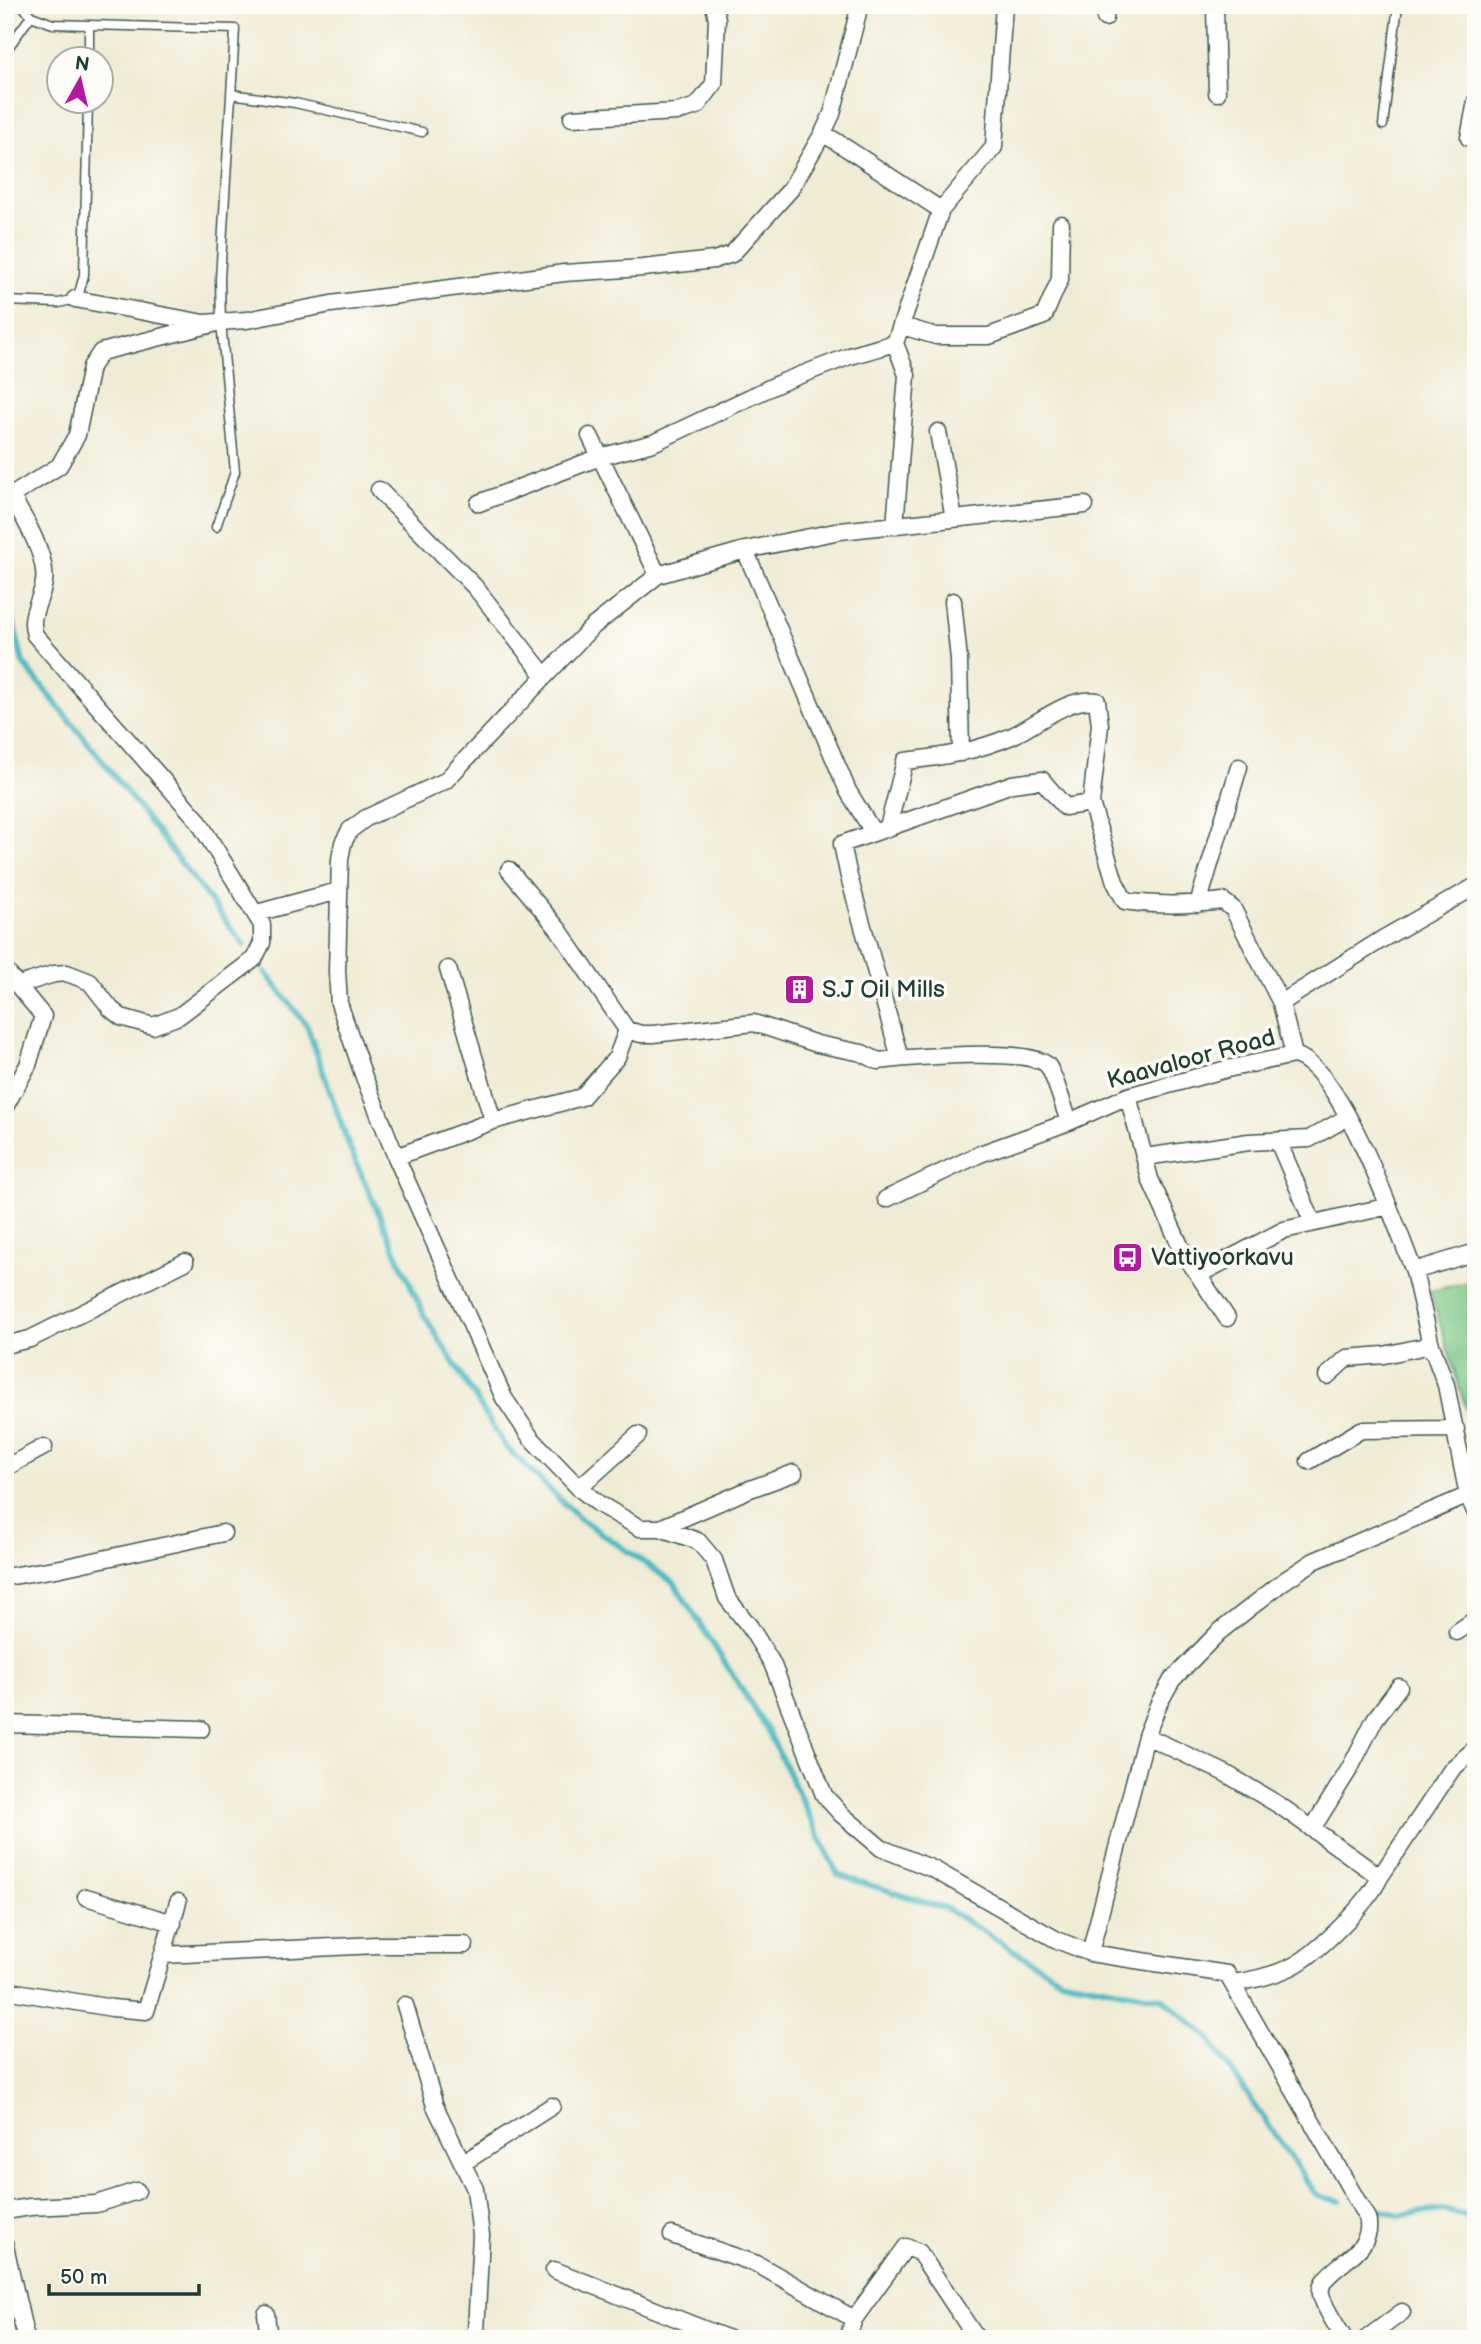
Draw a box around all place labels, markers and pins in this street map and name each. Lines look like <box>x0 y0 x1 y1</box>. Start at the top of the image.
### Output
building icon: S.J Oil Mills <box>782 972 816 1006</box>
place label: S.J Oil Mills <box>822 975 945 1004</box>
bus stop icon: Vattiyoorkavu <box>1111 1240 1145 1274</box>
place label: Vattiyoorkavu <box>1151 1243 1294 1272</box>

